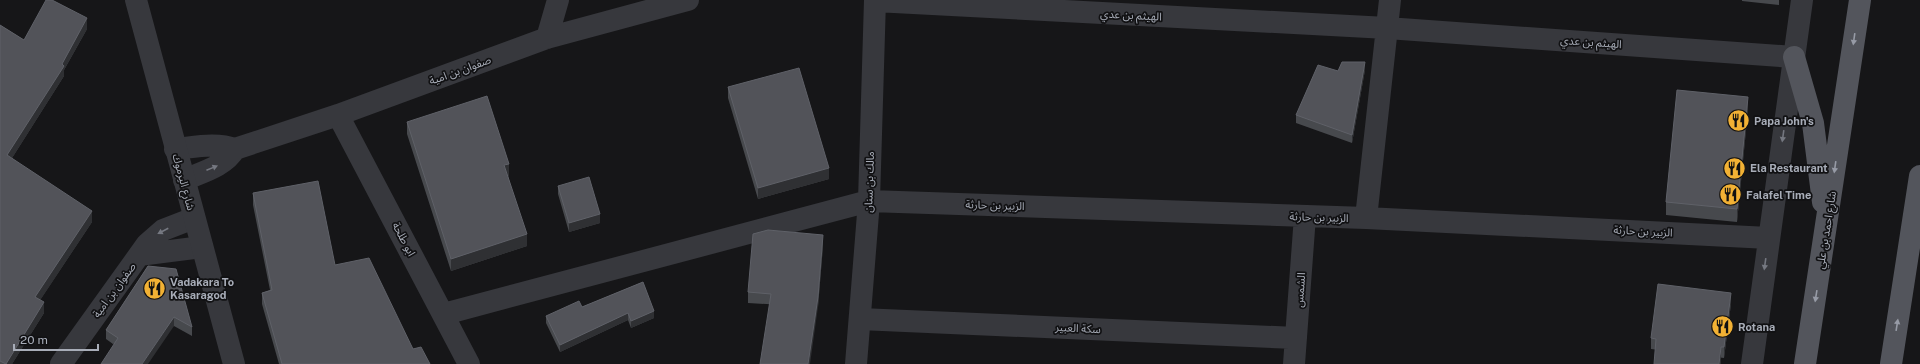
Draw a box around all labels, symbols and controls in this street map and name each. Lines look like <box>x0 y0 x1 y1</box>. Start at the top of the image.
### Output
street label: الهيثم بن عدي <box>1100 7 1162 26</box>
one-way arrow <box>1851 33 1857 45</box>
street label: الهيثم بن عدي <box>1560 34 1622 54</box>
street label: صفوان بن امية <box>427 53 493 88</box>
restaurant icon: Papa John's <box>1725 108 1751 134</box>
place label: Papa John's <box>1754 115 1814 127</box>
one-way arrow <box>1780 130 1787 142</box>
street label: مالك بن سنان <box>862 151 877 213</box>
street label: شارع اليرموك <box>169 152 197 213</box>
restaurant icon: Ela Restaurant <box>1722 155 1748 181</box>
one-way arrow <box>1832 161 1838 173</box>
place label: Ela Restaurant <box>1750 162 1828 174</box>
one-way arrow <box>206 165 218 172</box>
restaurant icon: Falafel Time <box>1718 182 1744 208</box>
place label: Falafel Time <box>1746 189 1811 201</box>
street label: شارع احمد بن علي <box>1814 190 1842 270</box>
street label: الزبير بن حارثة <box>965 198 1025 213</box>
street label: الزبير بن حارثة <box>1289 210 1349 225</box>
street label: ابو طلحة <box>389 220 418 258</box>
street label: الزبير بن حارثة <box>1613 223 1673 240</box>
one-way arrow <box>157 228 168 234</box>
one-way arrow <box>1762 258 1768 270</box>
street label: صفوان بن امية <box>90 260 139 320</box>
street label: الشمس <box>1293 272 1308 308</box>
restaurant icon: Vadakara To Kasaragod <box>141 275 167 301</box>
place label: Vadakara To Kasaragod <box>170 276 234 301</box>
one-way arrow <box>1813 290 1819 302</box>
restaurant icon: Rotana <box>1709 314 1735 340</box>
one-way arrow <box>1894 319 1900 332</box>
street label: سكة العبير <box>1054 321 1101 336</box>
place label: Rotana <box>1738 321 1775 333</box>
scale bar <box>14 326 98 352</box>
text: 20 m <box>20 333 48 347</box>

